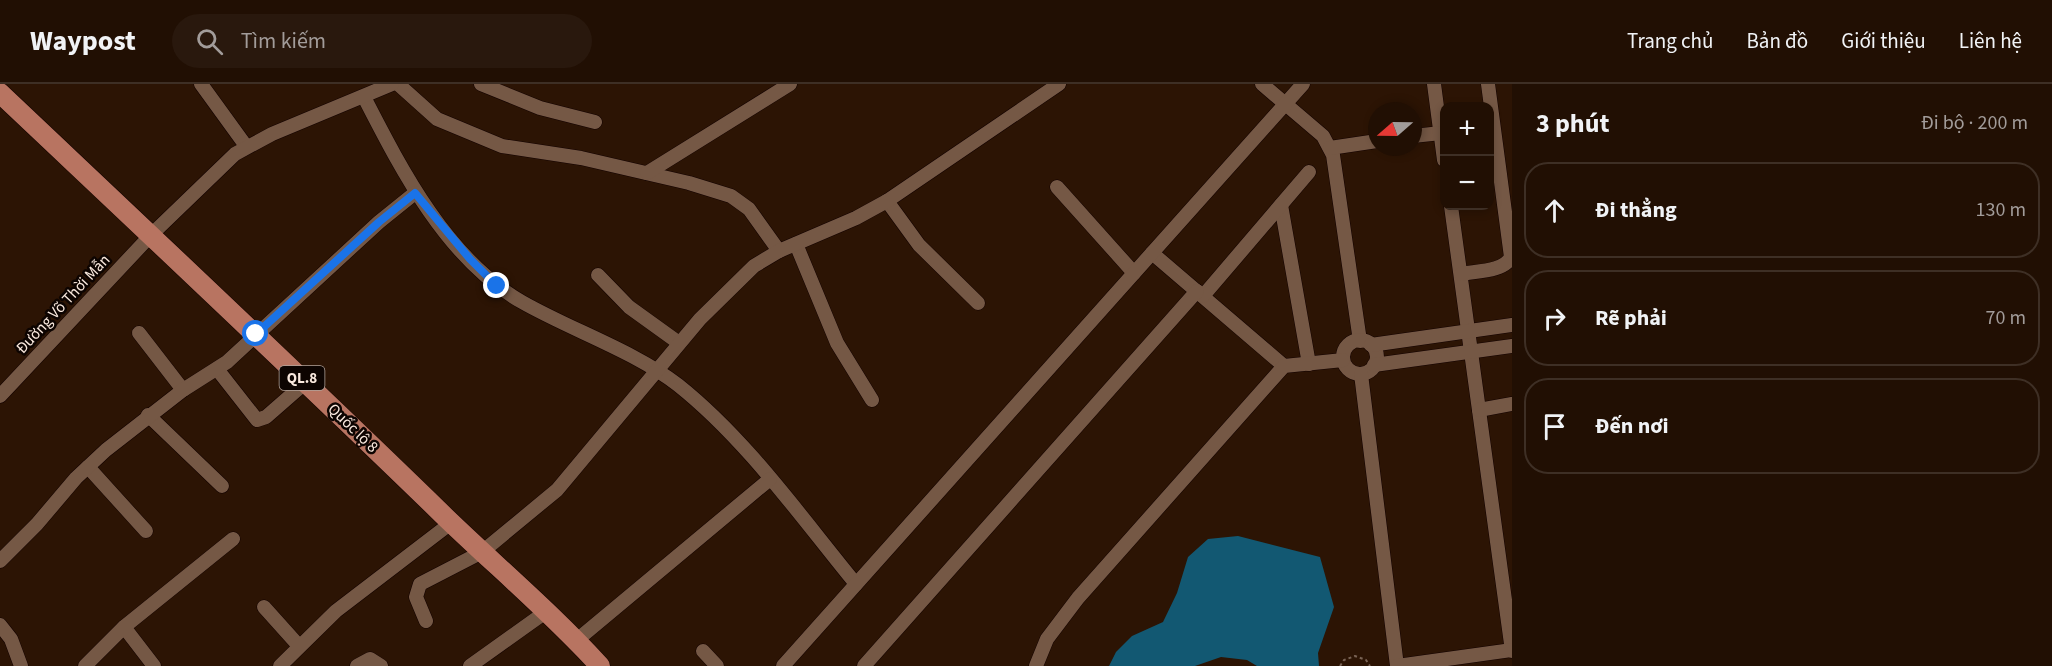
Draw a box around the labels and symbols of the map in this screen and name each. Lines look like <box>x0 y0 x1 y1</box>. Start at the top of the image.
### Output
north arrow <box>1368 102 1422 156</box>
street label: Đường Võ Thời Mẫn <box>11 249 115 359</box>
route end <box>483 272 509 298</box>
route start <box>242 320 268 346</box>
road number: QL.8 <box>280 366 324 390</box>
street label: Quốc lộ 8 <box>323 398 383 458</box>

